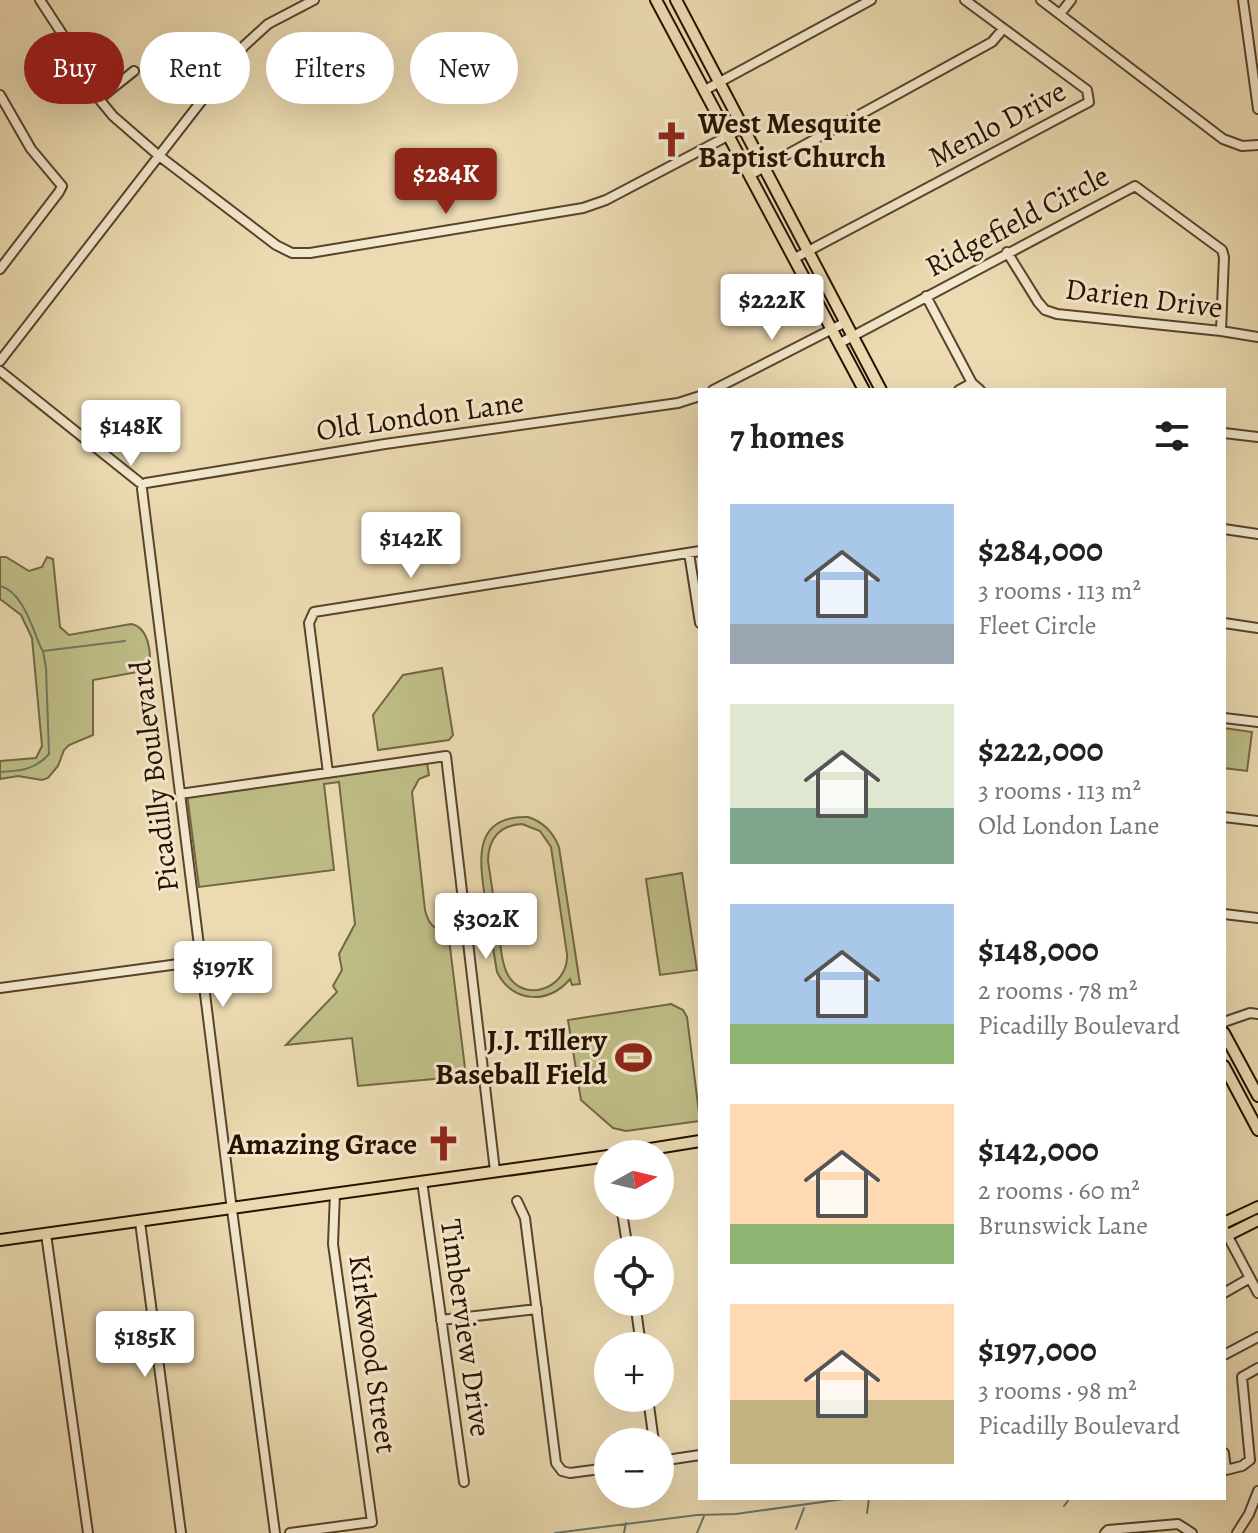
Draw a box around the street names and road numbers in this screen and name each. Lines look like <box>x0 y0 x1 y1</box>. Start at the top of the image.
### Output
street label: Menlo Drive <box>921 71 1073 177</box>
street label: Ridgefield Circle <box>918 156 1116 286</box>
street label: Darien Drive <box>1063 269 1225 327</box>
street label: Old London Lane <box>314 382 526 450</box>
street label: Picadilly Boulevard <box>120 657 188 894</box>
street label: Timberview Drive <box>431 1217 501 1439</box>
street label: Kirkwood Street <box>339 1252 407 1456</box>

